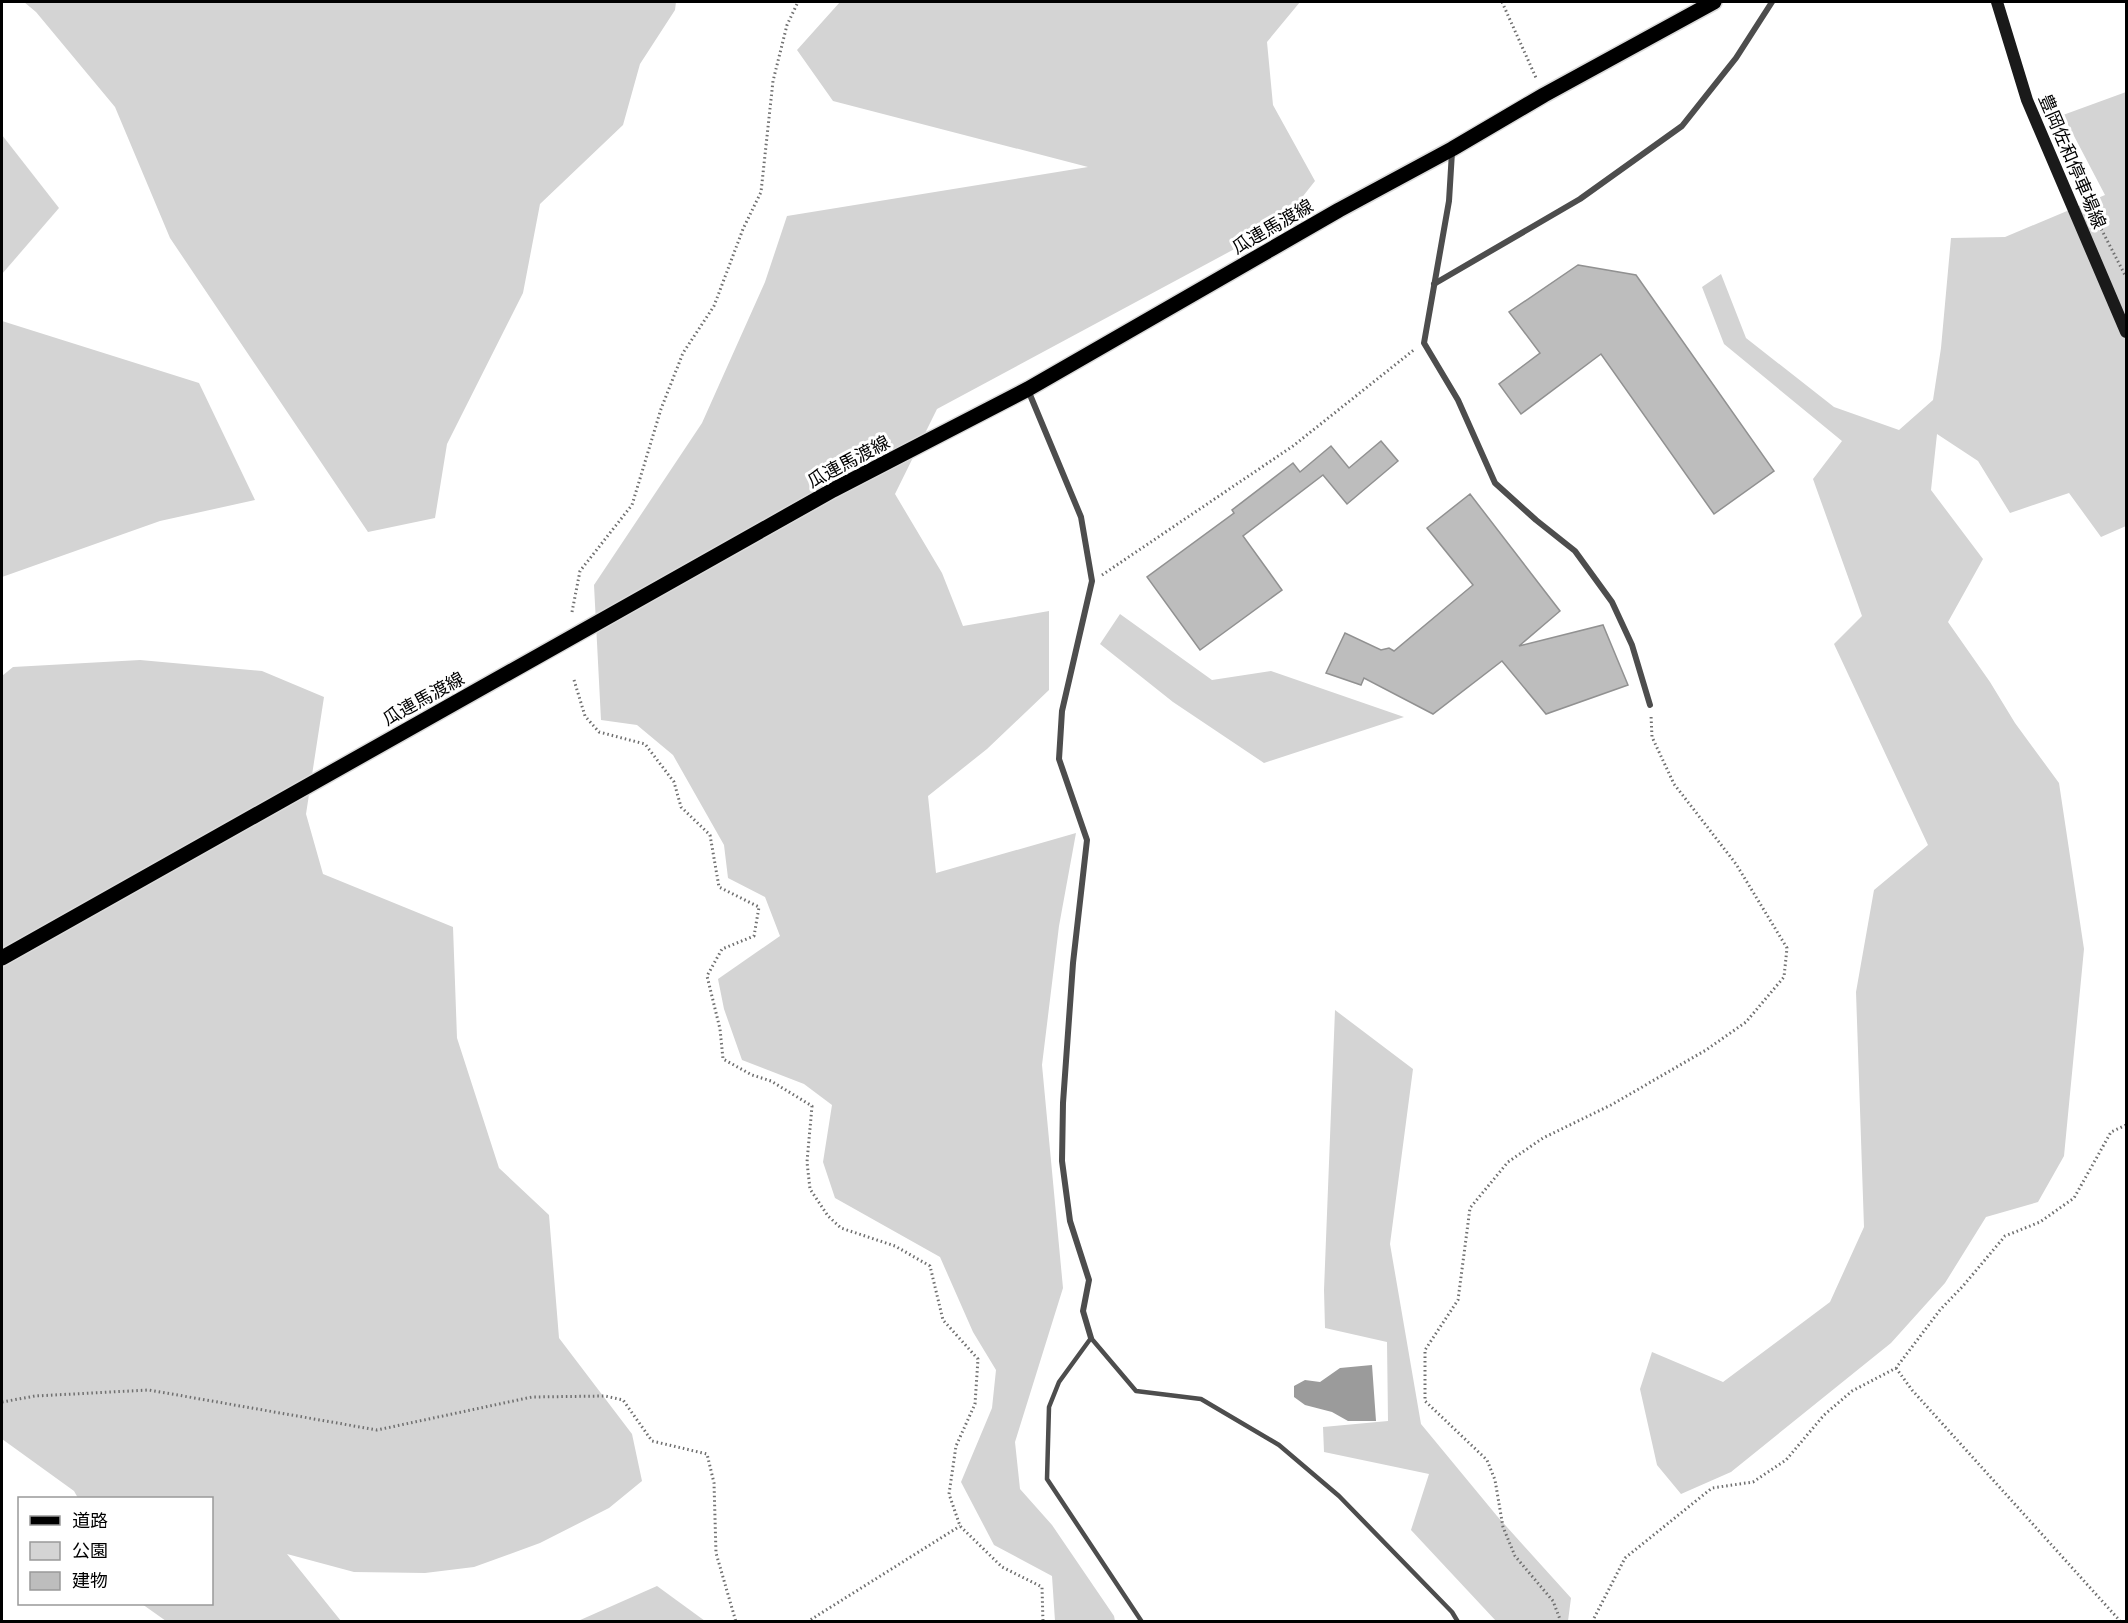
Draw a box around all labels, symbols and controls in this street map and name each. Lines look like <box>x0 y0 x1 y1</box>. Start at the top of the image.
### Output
street label: 豊岡佐和停車場線 <box>2034 90 2112 232</box>
street label: 瓜連馬渡線 <box>1227 193 1317 259</box>
street label: 瓜連馬渡線 <box>803 429 893 493</box>
street label: 瓜連馬渡線 <box>378 666 468 730</box>
legend <box>18 1497 213 1605</box>
text: 道路 <box>72 1508 108 1532</box>
text: 公園 <box>72 1538 108 1562</box>
text: 建物 <box>72 1568 108 1592</box>

